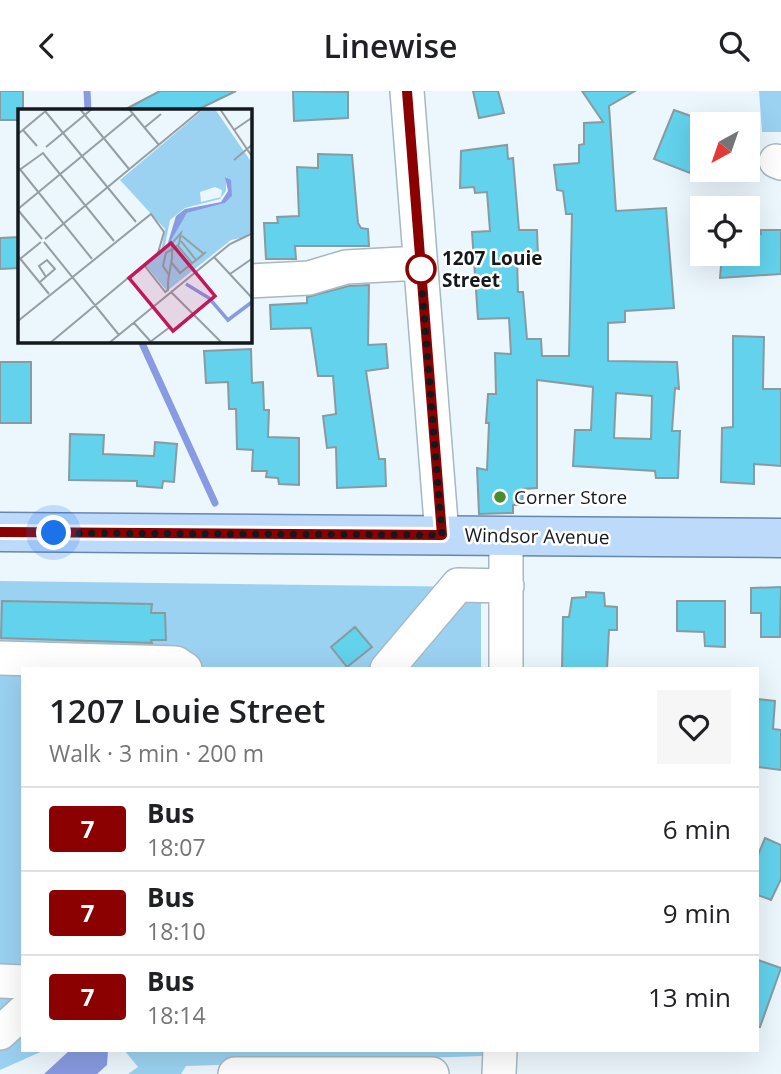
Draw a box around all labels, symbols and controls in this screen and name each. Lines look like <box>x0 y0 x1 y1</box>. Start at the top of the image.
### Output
text: Linewise <box>323 24 458 67</box>
icon: back <box>28 27 66 65</box>
icon: search <box>715 27 753 65</box>
inset map <box>18 109 252 343</box>
north arrow <box>690 112 760 182</box>
map controls <box>690 112 760 266</box>
button: locate <box>690 196 760 266</box>
place label: 1207 Louie Street <box>442 245 542 293</box>
marker: 1207 Louie Street <box>406 254 436 284</box>
place label: Corner Store <box>514 484 627 510</box>
marker: Corner Store <box>492 489 508 505</box>
your location <box>36 515 71 550</box>
street label: Windsor Avenue <box>464 522 610 550</box>
text: 1207 Louie Street <box>49 688 325 733</box>
button: heart <box>657 690 731 764</box>
text: Walk · 3 min · 200 m <box>49 737 264 769</box>
text: Bus <box>147 795 194 831</box>
text: 6 min <box>663 811 731 847</box>
text: 7 <box>81 812 94 845</box>
text: 18:07 <box>147 831 206 863</box>
text: Bus <box>147 879 194 915</box>
text: 9 min <box>663 895 731 931</box>
text: 7 <box>81 896 94 929</box>
text: 18:10 <box>147 915 206 947</box>
text: Bus <box>147 963 194 999</box>
text: 13 min <box>648 979 731 1015</box>
text: 7 <box>81 980 94 1013</box>
text: 18:14 <box>147 999 206 1031</box>

